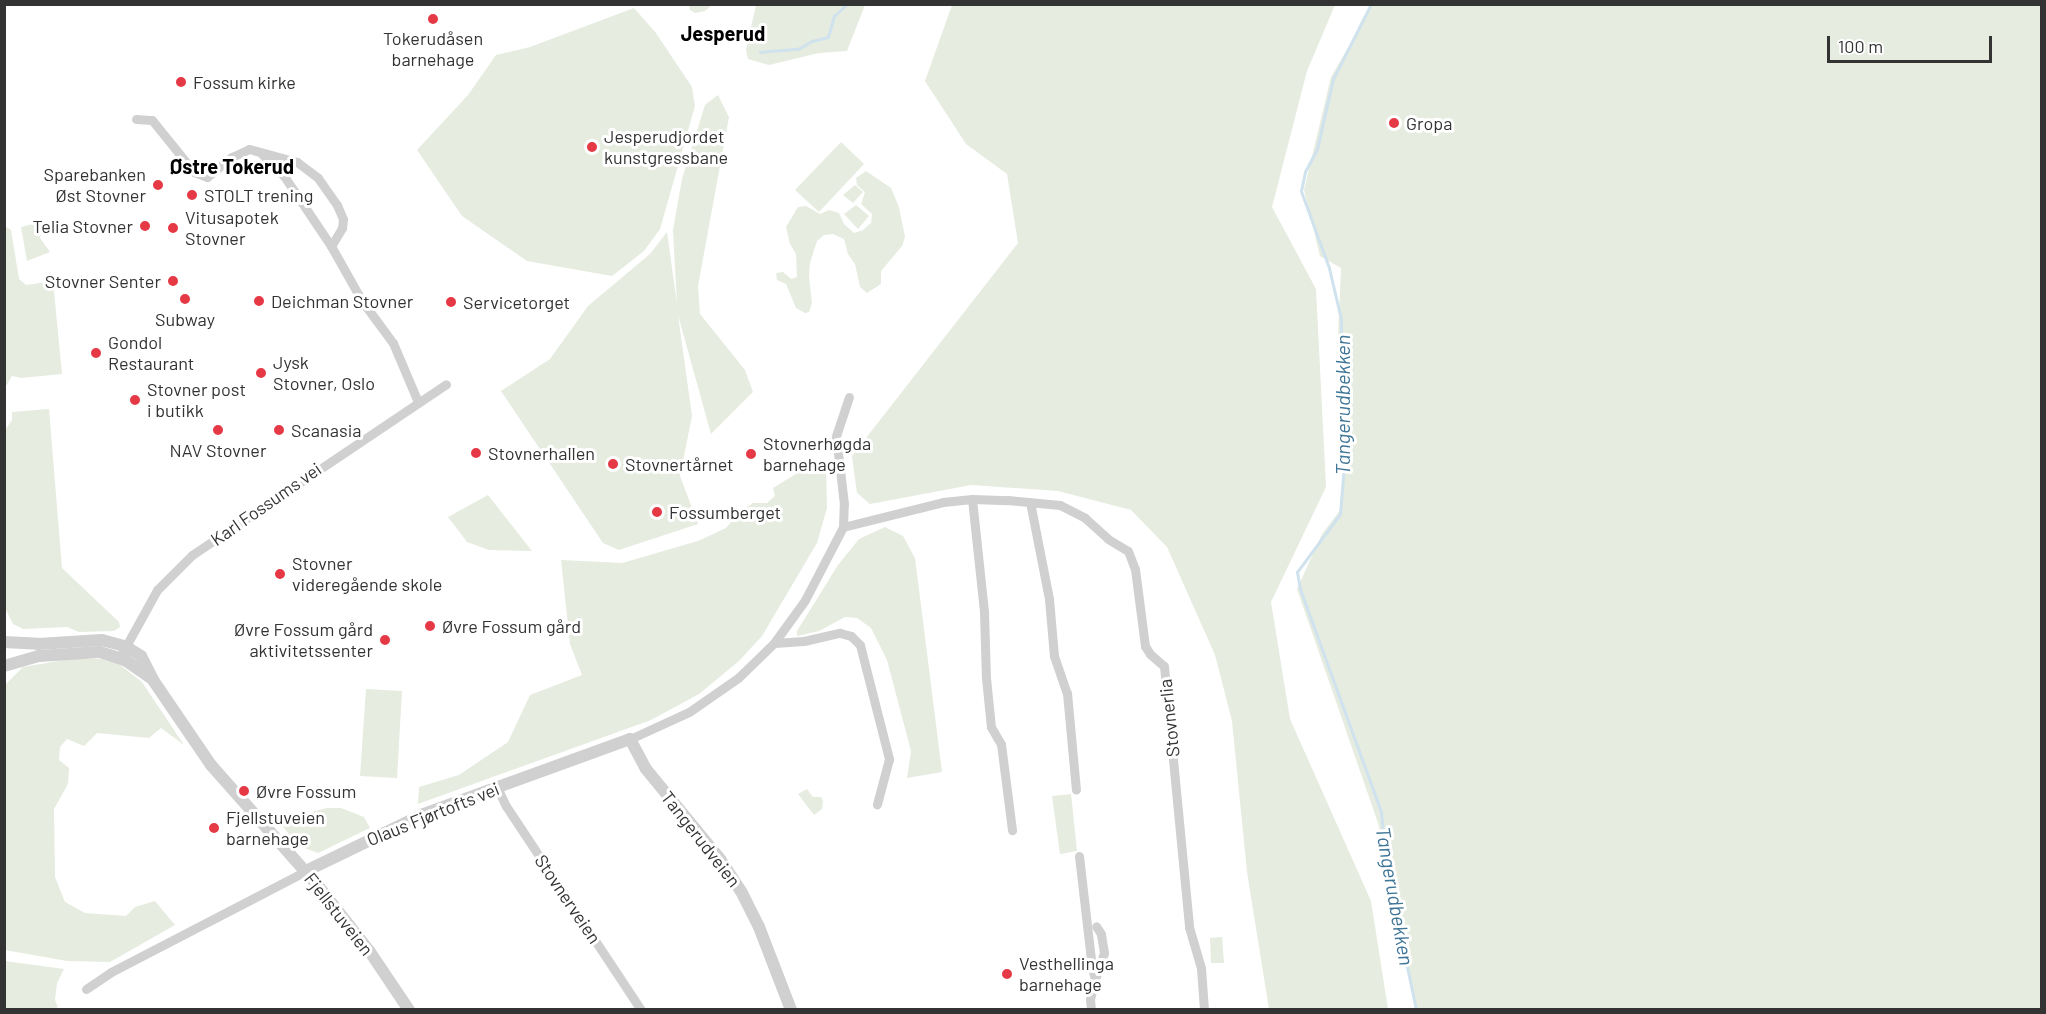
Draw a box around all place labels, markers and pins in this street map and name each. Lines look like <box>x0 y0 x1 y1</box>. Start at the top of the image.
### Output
marker: Tokerudåsen barnehage <box>426 12 440 26</box>
place label: Tokerudåsen barnehage <box>383 28 483 70</box>
place label: Fossum kirke <box>193 71 296 93</box>
marker: Fossum kirke <box>174 75 188 89</box>
place label: Gropa <box>1406 112 1452 134</box>
marker: Gropa <box>1387 116 1401 130</box>
place label: Jesperudjordet kunstgressbane <box>604 126 728 168</box>
marker: Jesperudjordet kunstgressbane <box>585 140 599 154</box>
place label: Sparebanken Øst Stovner <box>44 164 146 207</box>
marker: Sparebanken Øst Stovner <box>151 178 165 192</box>
place label: STOLT trening <box>204 184 313 206</box>
marker: STOLT trening <box>185 188 199 202</box>
place label: Vitusapotek Stovner <box>185 207 279 250</box>
place label: Telia Stovner <box>32 215 133 237</box>
marker: Telia Stovner <box>138 219 152 233</box>
marker: Vitusapotek Stovner <box>166 221 180 235</box>
place label: Stovner Senter <box>45 270 161 292</box>
marker: Stovner Senter <box>166 274 180 288</box>
place label: Deichman Stovner <box>271 290 413 312</box>
place label: Servicetorget <box>463 291 570 313</box>
marker: Subway <box>178 292 192 306</box>
marker: Deichman Stovner <box>252 294 266 308</box>
marker: Servicetorget <box>444 295 458 309</box>
place label: Subway <box>155 308 215 330</box>
place label: Gondol Restaurant <box>108 332 194 374</box>
marker: Gondol Restaurant <box>89 346 103 360</box>
place label: Jysk Stovner, Oslo <box>273 352 375 394</box>
marker: Jysk Stovner, Oslo <box>254 366 268 380</box>
place label: Stovner post i butikk <box>147 379 246 422</box>
marker: Stovner post i butikk <box>128 393 142 407</box>
place label: Scanasia <box>291 419 361 441</box>
marker: NAV Stovner <box>211 423 225 437</box>
marker: Scanasia <box>272 423 286 437</box>
place label: Stovnerhøgda barnehage <box>763 433 871 476</box>
place label: NAV Stovner <box>170 439 266 461</box>
place label: Stovnerhallen <box>488 442 595 464</box>
marker: Stovnerhallen <box>469 446 483 460</box>
marker: Stovnerhøgda barnehage <box>744 447 758 461</box>
place label: Stovnertårnet <box>625 453 734 475</box>
marker: Stovnertårnet <box>606 457 620 471</box>
place label: Fossumberget <box>669 501 781 523</box>
marker: Fossumberget <box>650 505 664 519</box>
place label: Stovner videregående skole <box>292 553 442 596</box>
marker: Stovner videregående skole <box>273 567 287 581</box>
place label: Øvre Fossum gård <box>442 615 581 637</box>
place label: Øvre Fossum gård aktivitetssenter <box>234 619 373 662</box>
marker: Øvre Fossum gård <box>423 619 437 633</box>
marker: Øvre Fossum gård aktivitetssenter <box>378 633 392 647</box>
place label: Øvre Fossum <box>256 780 356 802</box>
marker: Øvre Fossum <box>237 784 251 798</box>
place label: Fjellstuveien barnehage <box>226 807 325 850</box>
marker: Fjellstuveien barnehage <box>207 821 221 835</box>
place label: Vesthellinga barnehage <box>1019 953 1114 996</box>
marker: Vesthellinga barnehage <box>1000 967 1014 981</box>

